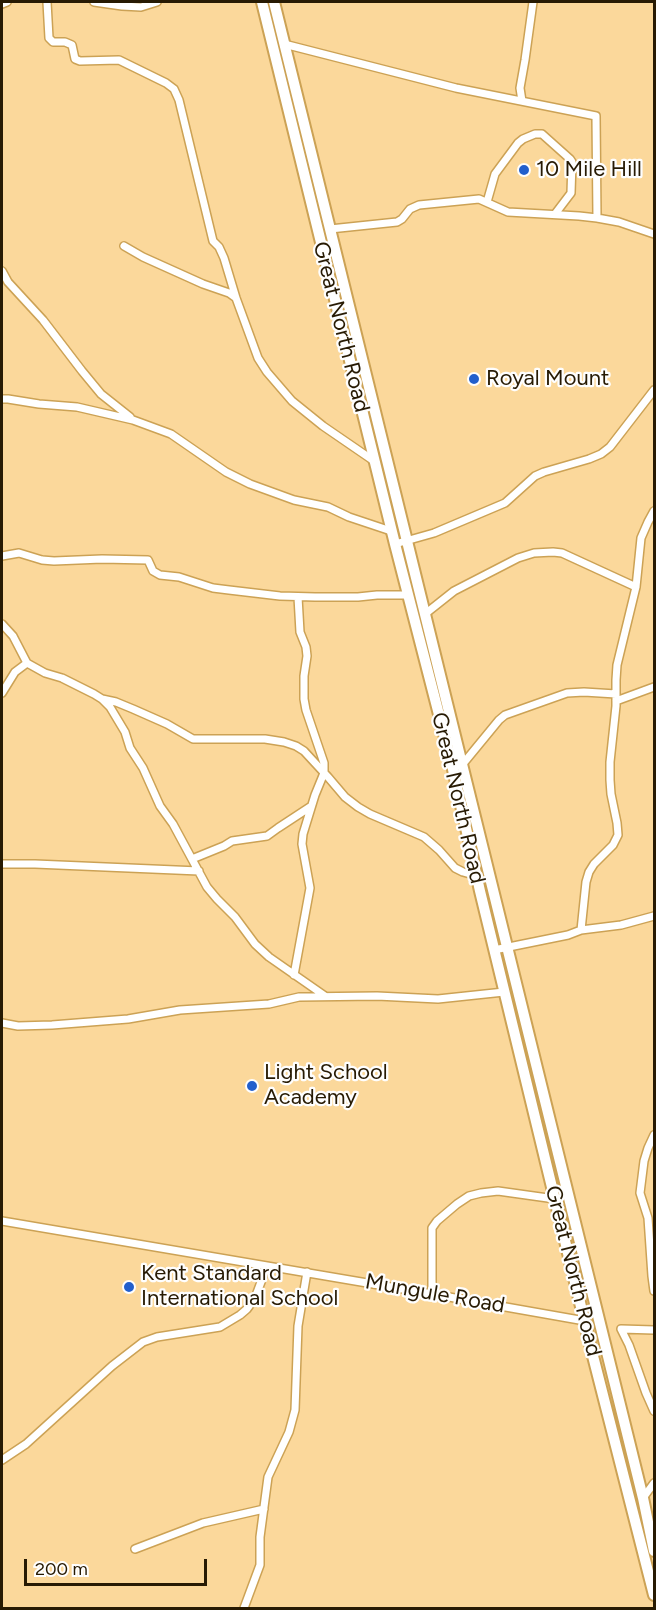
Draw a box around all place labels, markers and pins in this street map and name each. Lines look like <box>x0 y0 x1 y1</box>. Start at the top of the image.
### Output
place label: 10 Mile Hill <box>536 157 642 183</box>
marker: 10 Mile Hill <box>517 163 531 177</box>
place label: Royal Mount <box>486 366 609 392</box>
marker: Royal Mount <box>467 372 481 386</box>
place label: Light School Academy <box>264 1060 388 1112</box>
marker: Light School Academy <box>245 1079 259 1093</box>
place label: Kent Standard International School <box>141 1261 338 1312</box>
marker: Kent Standard International School <box>122 1280 136 1294</box>

